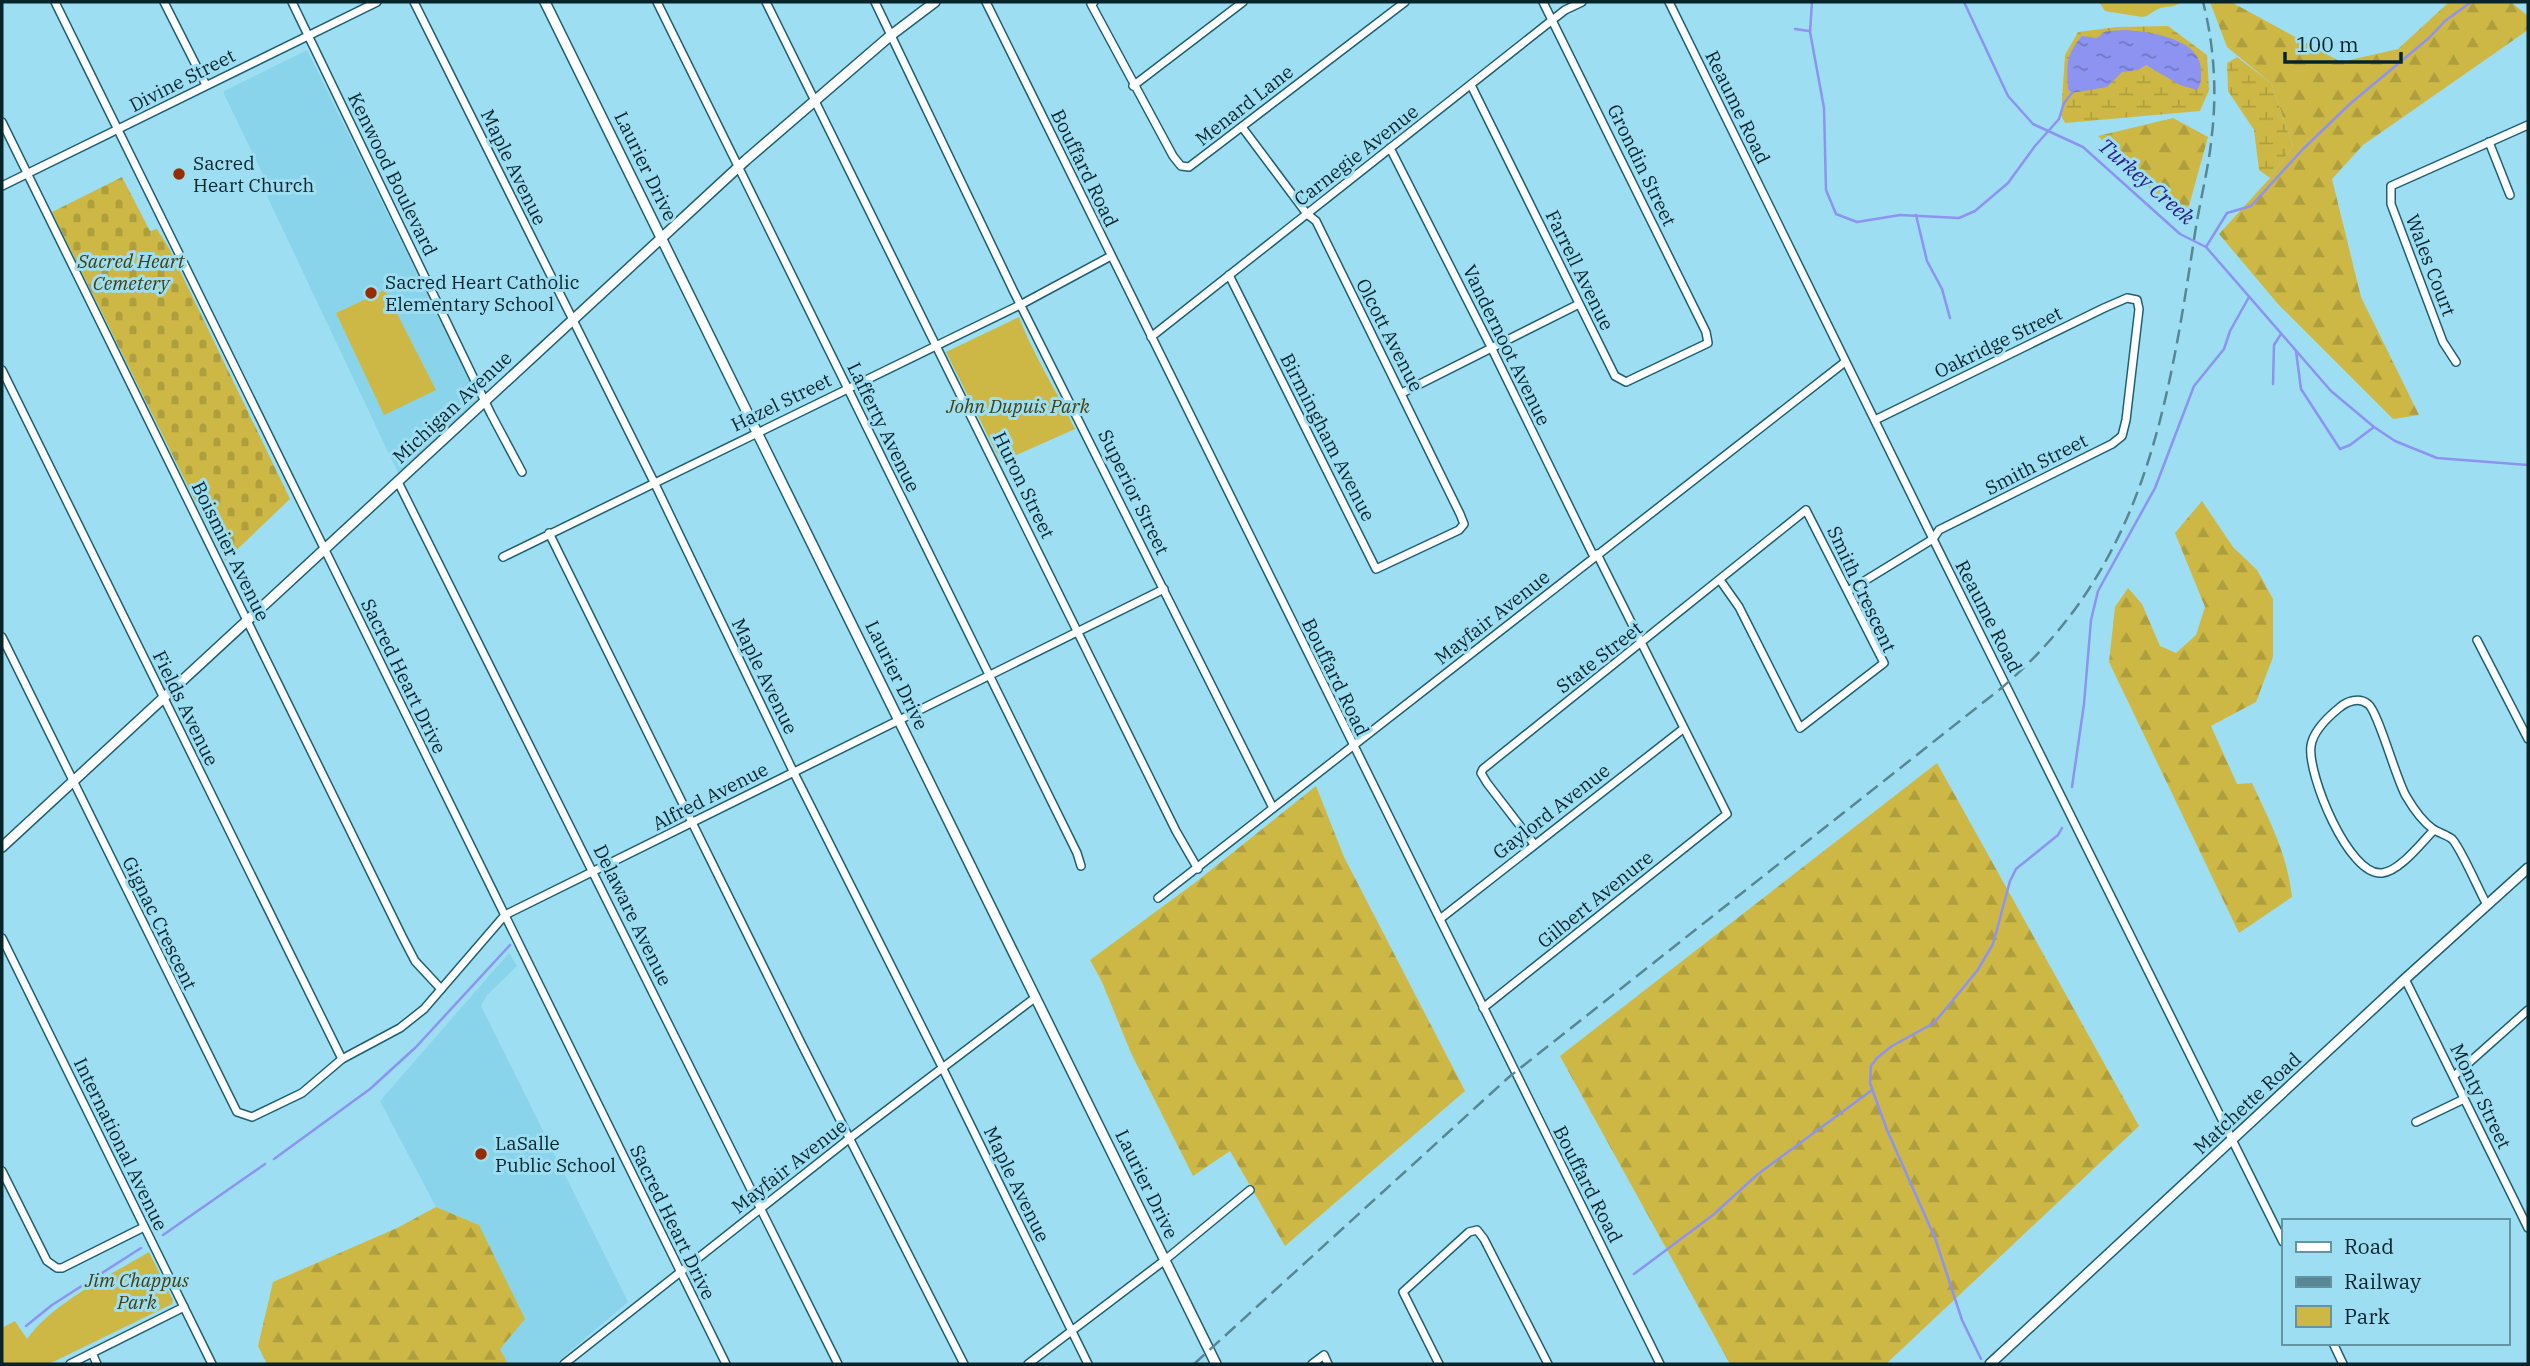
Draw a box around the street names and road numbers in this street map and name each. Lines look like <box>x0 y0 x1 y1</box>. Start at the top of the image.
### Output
street label: Divine Street <box>125 43 239 117</box>
street label: Reaume Road <box>1700 46 1776 168</box>
street label: Menard Lane <box>1190 59 1298 151</box>
street label: Kenwood Boulevard <box>343 88 443 260</box>
street label: Carnegie Avenue <box>1289 99 1423 211</box>
street label: Grondin Street <box>1602 100 1682 230</box>
street label: Maple Avenue <box>476 105 552 229</box>
street label: Bouffard Road <box>1046 105 1124 231</box>
street label: Laurier Drive <box>609 107 683 225</box>
street label: Farrell Avenue <box>1540 206 1620 334</box>
street label: Wales Court <box>2401 211 2462 320</box>
street label: Vandernoot Avenue <box>1458 261 1556 429</box>
street label: Olcott Avenue <box>1351 274 1429 396</box>
street label: Oakridge Street <box>1930 301 2066 383</box>
street label: Michigan Avenue <box>387 346 517 468</box>
street label: Birmingham Avenue <box>1275 349 1381 525</box>
street label: Lafferty Avenue <box>842 358 926 496</box>
street label: Hazel Street <box>727 367 835 437</box>
street label: Superior Street <box>1093 425 1175 559</box>
street label: Huron Street <box>988 428 1060 543</box>
street label: Smith Street <box>1981 428 2091 500</box>
street label: Boismier Avenue <box>187 477 275 625</box>
street label: Smith Crescent <box>1822 522 1902 656</box>
street label: Reaume Road <box>1950 556 2028 676</box>
street label: Mayfair Avenue <box>1430 565 1554 669</box>
street label: Sacred Heart Drive <box>356 595 452 757</box>
street label: Maple Avenue <box>727 614 803 738</box>
street label: Bouffard Road <box>1297 614 1375 740</box>
street label: Laurier Drive <box>860 616 934 734</box>
street label: State Street <box>1551 616 1647 698</box>
street label: Fields Avenue <box>148 646 224 770</box>
street label: Alfred Avenue <box>648 757 772 835</box>
street label: Gaylord Avenue <box>1488 758 1614 864</box>
street label: Delaware Avenue <box>588 840 678 990</box>
street label: Gilbert Avenure <box>1532 845 1658 953</box>
street label: Gignac Crescent <box>117 852 203 994</box>
street label: Monty Street <box>2445 1039 2517 1153</box>
street label: Matchette Road <box>2188 1047 2306 1159</box>
street label: International Avenue <box>69 1054 173 1234</box>
street label: Mayfair Avenue <box>727 1114 851 1218</box>
street label: Bouffard Road <box>1548 1121 1628 1247</box>
street label: Maple Avenue <box>979 1122 1055 1246</box>
street label: Laurier Drive <box>1110 1125 1184 1243</box>
street label: Sacred Heart Drive <box>625 1141 721 1303</box>

